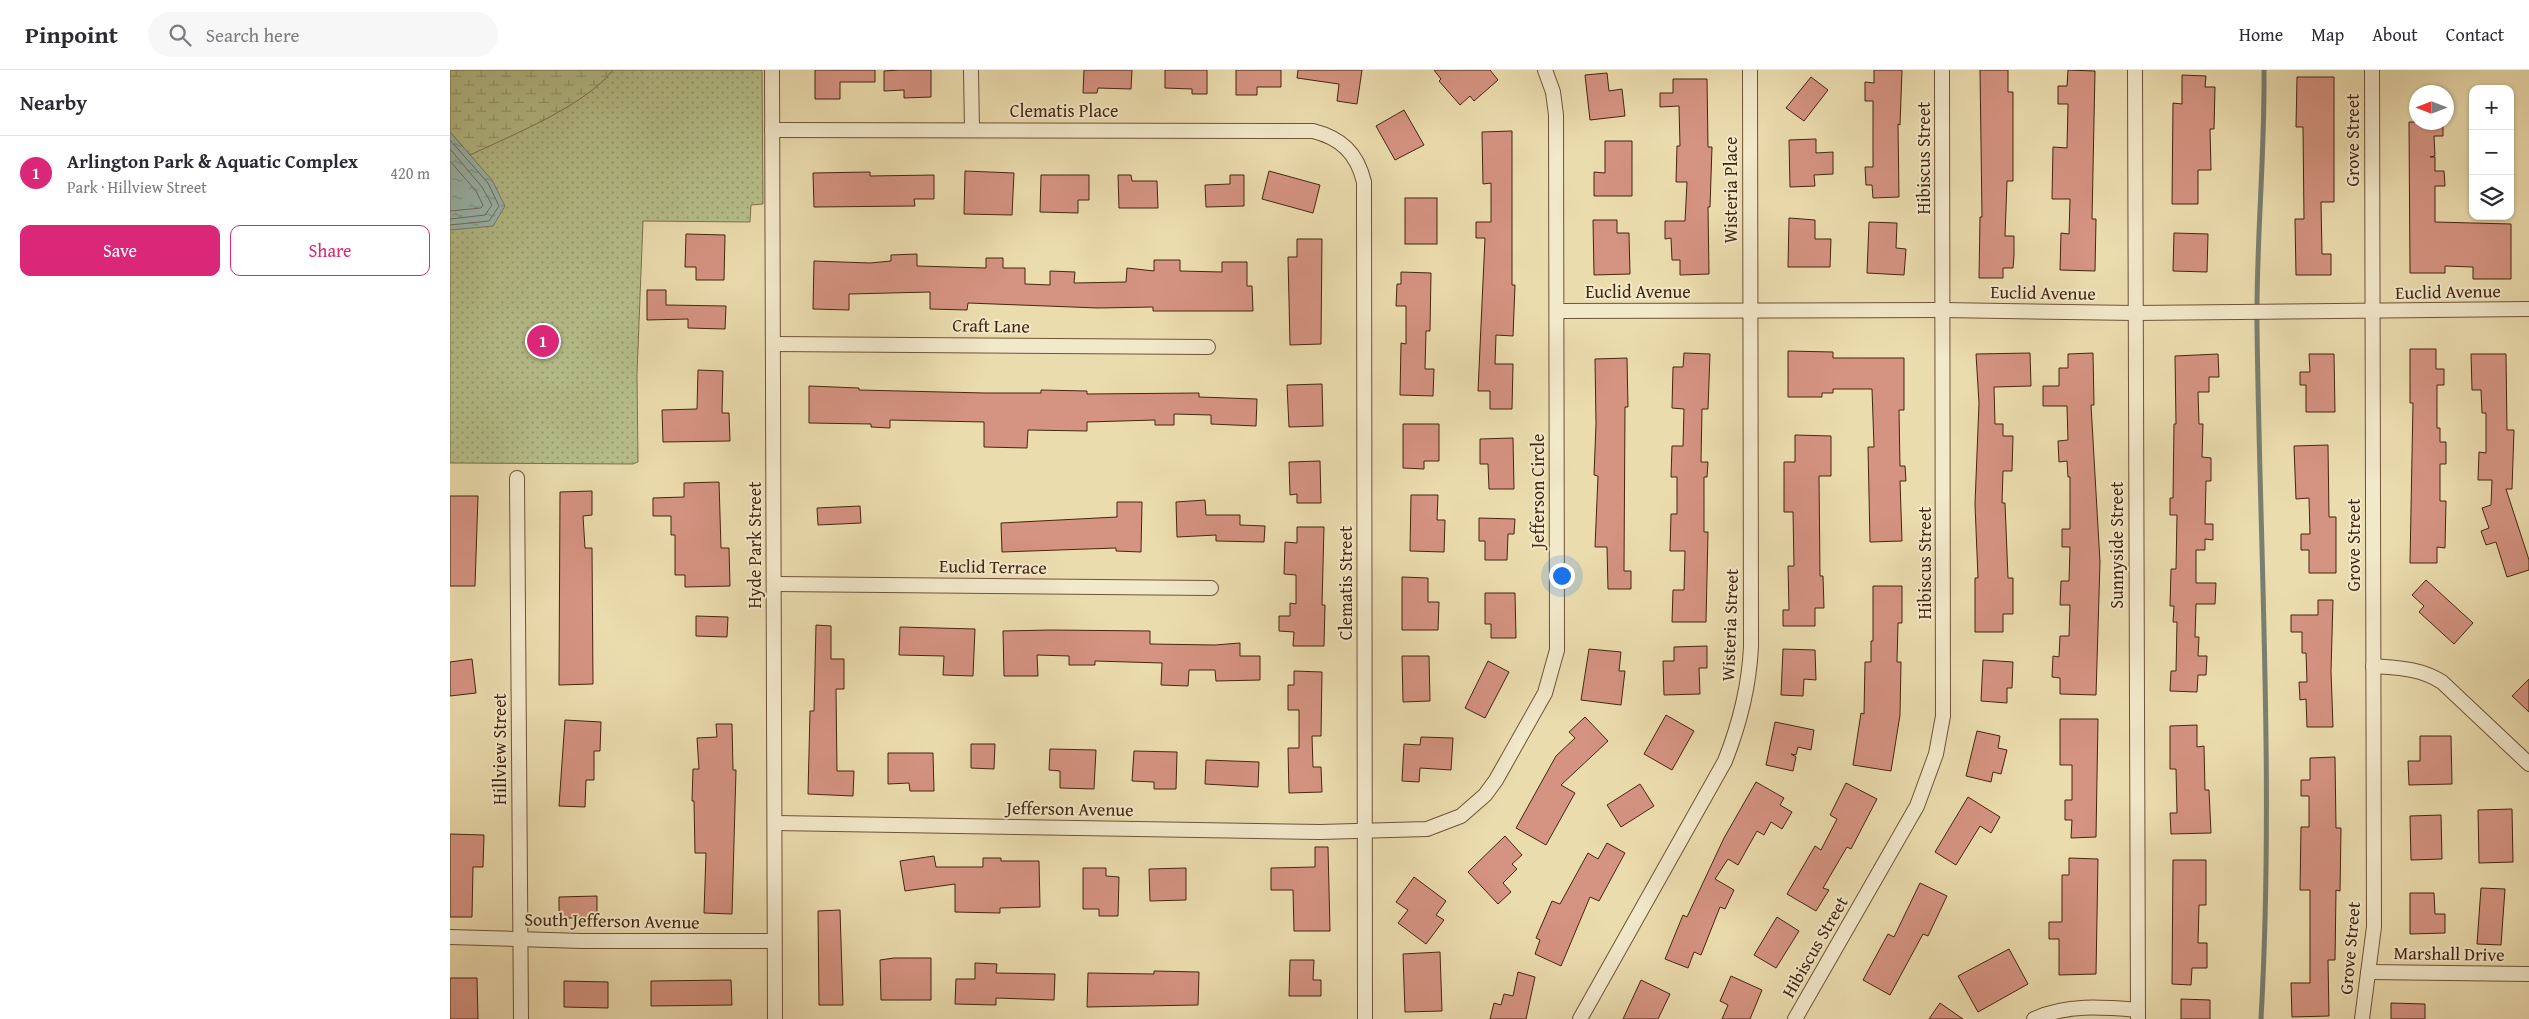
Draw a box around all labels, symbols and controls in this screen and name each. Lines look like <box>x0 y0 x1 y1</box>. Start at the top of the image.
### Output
search box <box>148 12 498 57</box>
text: Pinpoint <box>25 17 118 52</box>
icon: search <box>166 21 194 49</box>
text: Search here <box>206 21 299 49</box>
text: Home <box>2239 21 2283 48</box>
text: Map <box>2311 21 2344 48</box>
text: About <box>2372 21 2418 48</box>
text: Contact <box>2446 21 2504 48</box>
north arrow <box>2409 85 2454 130</box>
map controls <box>2469 85 2514 220</box>
button: + <box>2469 85 2514 130</box>
text: Nearby <box>20 87 87 118</box>
street label: Grove Street <box>2339 93 2366 187</box>
street label: Clematis Place <box>1010 97 1118 124</box>
street label: Hibiscus Street <box>1910 101 1937 214</box>
button: − <box>2469 130 2514 175</box>
street label: Wisteria Place <box>1717 137 1744 243</box>
text: Arlington Park & Aquatic Complex <box>67 147 358 175</box>
text: 1 <box>32 161 40 185</box>
text: 420 m <box>390 161 430 185</box>
text: Park · Hillview Street <box>67 175 207 199</box>
button: layers <box>2469 175 2514 220</box>
button: Save <box>20 225 220 276</box>
button: Share <box>230 225 430 276</box>
street label: Euclid Avenue <box>2395 277 2501 306</box>
street label: Euclid Avenue <box>1585 278 1691 305</box>
street label: Euclid Avenue <box>1990 278 2096 307</box>
street label: Craft Lane <box>952 311 1030 340</box>
pin: 1 <box>527 322 559 360</box>
street label: Jefferson Circle <box>1524 433 1551 551</box>
street label: Hyde Park Street <box>741 481 768 609</box>
street label: Sunnyside Street <box>2103 481 2130 609</box>
street label: Grove Street <box>2340 498 2367 592</box>
street label: Hibiscus Street <box>1911 506 1938 619</box>
street label: Clematis Street <box>1332 525 1359 640</box>
street label: Euclid Terrace <box>939 552 1047 581</box>
your location <box>1549 563 1575 589</box>
street label: Wisteria Street <box>1714 568 1745 682</box>
street label: Hillview Street <box>486 692 513 805</box>
street label: Jefferson Avenue <box>1004 794 1134 823</box>
street label: Hibiscus Street <box>1775 891 1855 1002</box>
street label: Grove Street <box>2332 900 2367 995</box>
street label: South Jefferson Avenue <box>524 905 700 936</box>
street label: Marshall Drive <box>2393 939 2505 968</box>

